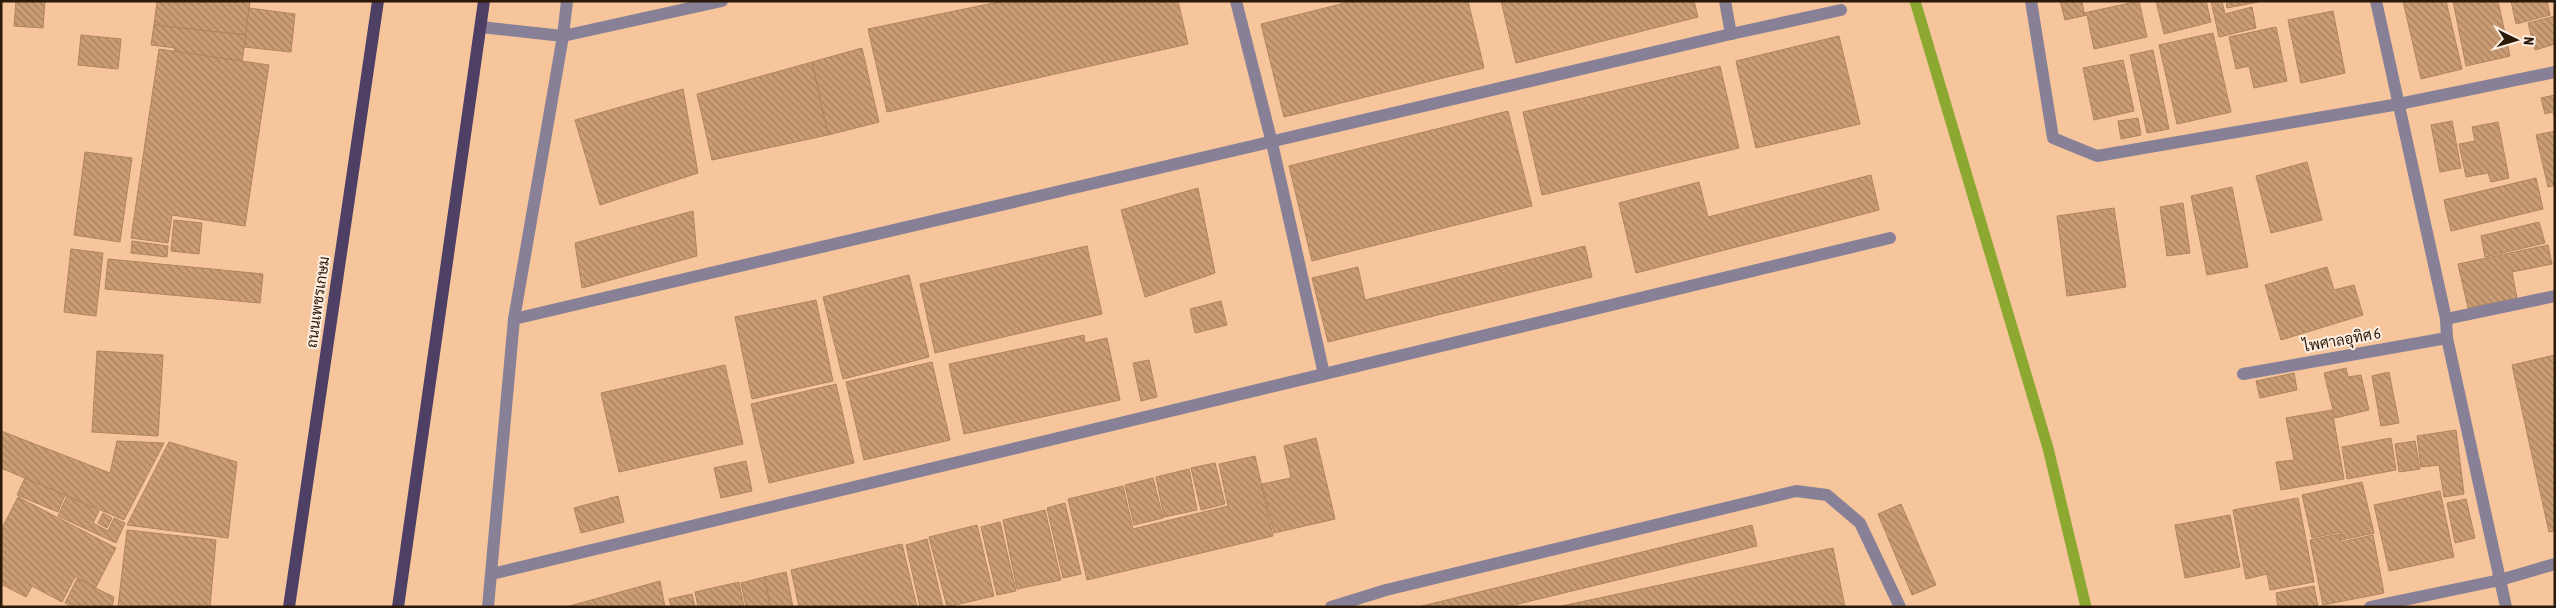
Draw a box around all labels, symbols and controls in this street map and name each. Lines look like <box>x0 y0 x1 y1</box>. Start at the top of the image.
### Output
north arrow <box>2491 15 2541 65</box>
text: N <box>2521 36 2537 46</box>
street label: ถนนเพชรเกษม <box>303 255 332 349</box>
street label: ไพศาลอุทิศ 6 <box>2301 323 2383 358</box>

